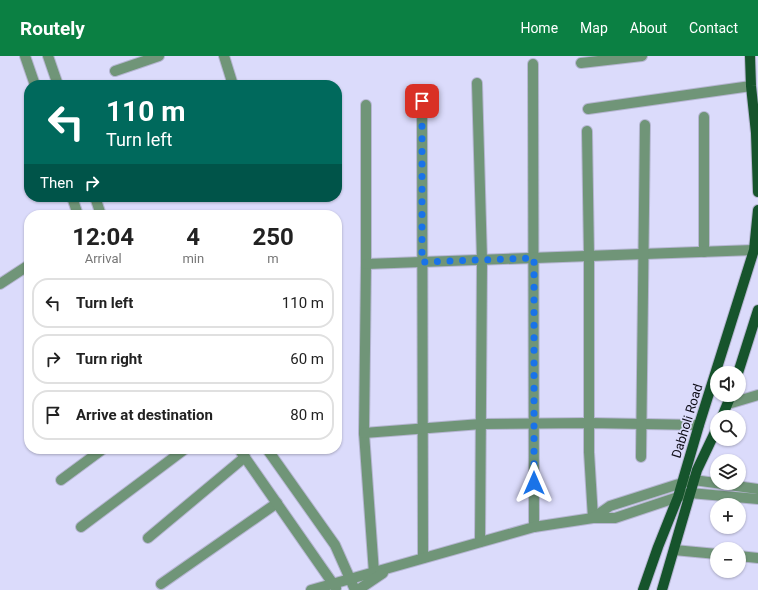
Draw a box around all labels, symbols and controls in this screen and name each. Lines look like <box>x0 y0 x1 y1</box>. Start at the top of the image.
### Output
text: Routely <box>20 17 85 40</box>
text: Home <box>520 20 558 36</box>
text: Map <box>580 20 608 36</box>
text: About <box>630 20 667 36</box>
text: Contact <box>689 20 738 36</box>
pin <box>405 84 439 118</box>
icon: arrive <box>411 90 433 112</box>
text: 110 m <box>106 95 185 128</box>
icon: left <box>40 96 92 148</box>
text: Turn left <box>106 129 172 150</box>
icon: right <box>81 172 103 194</box>
text: Then <box>40 174 73 192</box>
text: 12:04 <box>72 223 134 251</box>
text: 4 <box>186 223 200 251</box>
text: 250 <box>252 223 294 251</box>
text: Arrival <box>85 251 122 266</box>
text: min <box>182 251 204 266</box>
text: m <box>267 251 279 266</box>
icon: left <box>42 292 64 314</box>
text: Turn left <box>76 294 133 312</box>
text: 110 m <box>282 294 324 312</box>
icon: right <box>42 348 64 370</box>
text: Turn right <box>76 350 142 368</box>
text: 60 m <box>290 350 324 368</box>
map controls <box>710 366 746 578</box>
button: sound <box>710 366 746 402</box>
street label: Dabholi Road <box>669 382 705 460</box>
icon: arrive <box>42 404 64 426</box>
text: Arrive at destination <box>76 406 213 424</box>
text: 80 m <box>290 406 324 424</box>
button: search <box>710 410 746 446</box>
button: layers <box>710 454 746 490</box>
position arrow <box>513 462 555 504</box>
button: + <box>710 498 746 534</box>
button: − <box>710 542 746 578</box>

